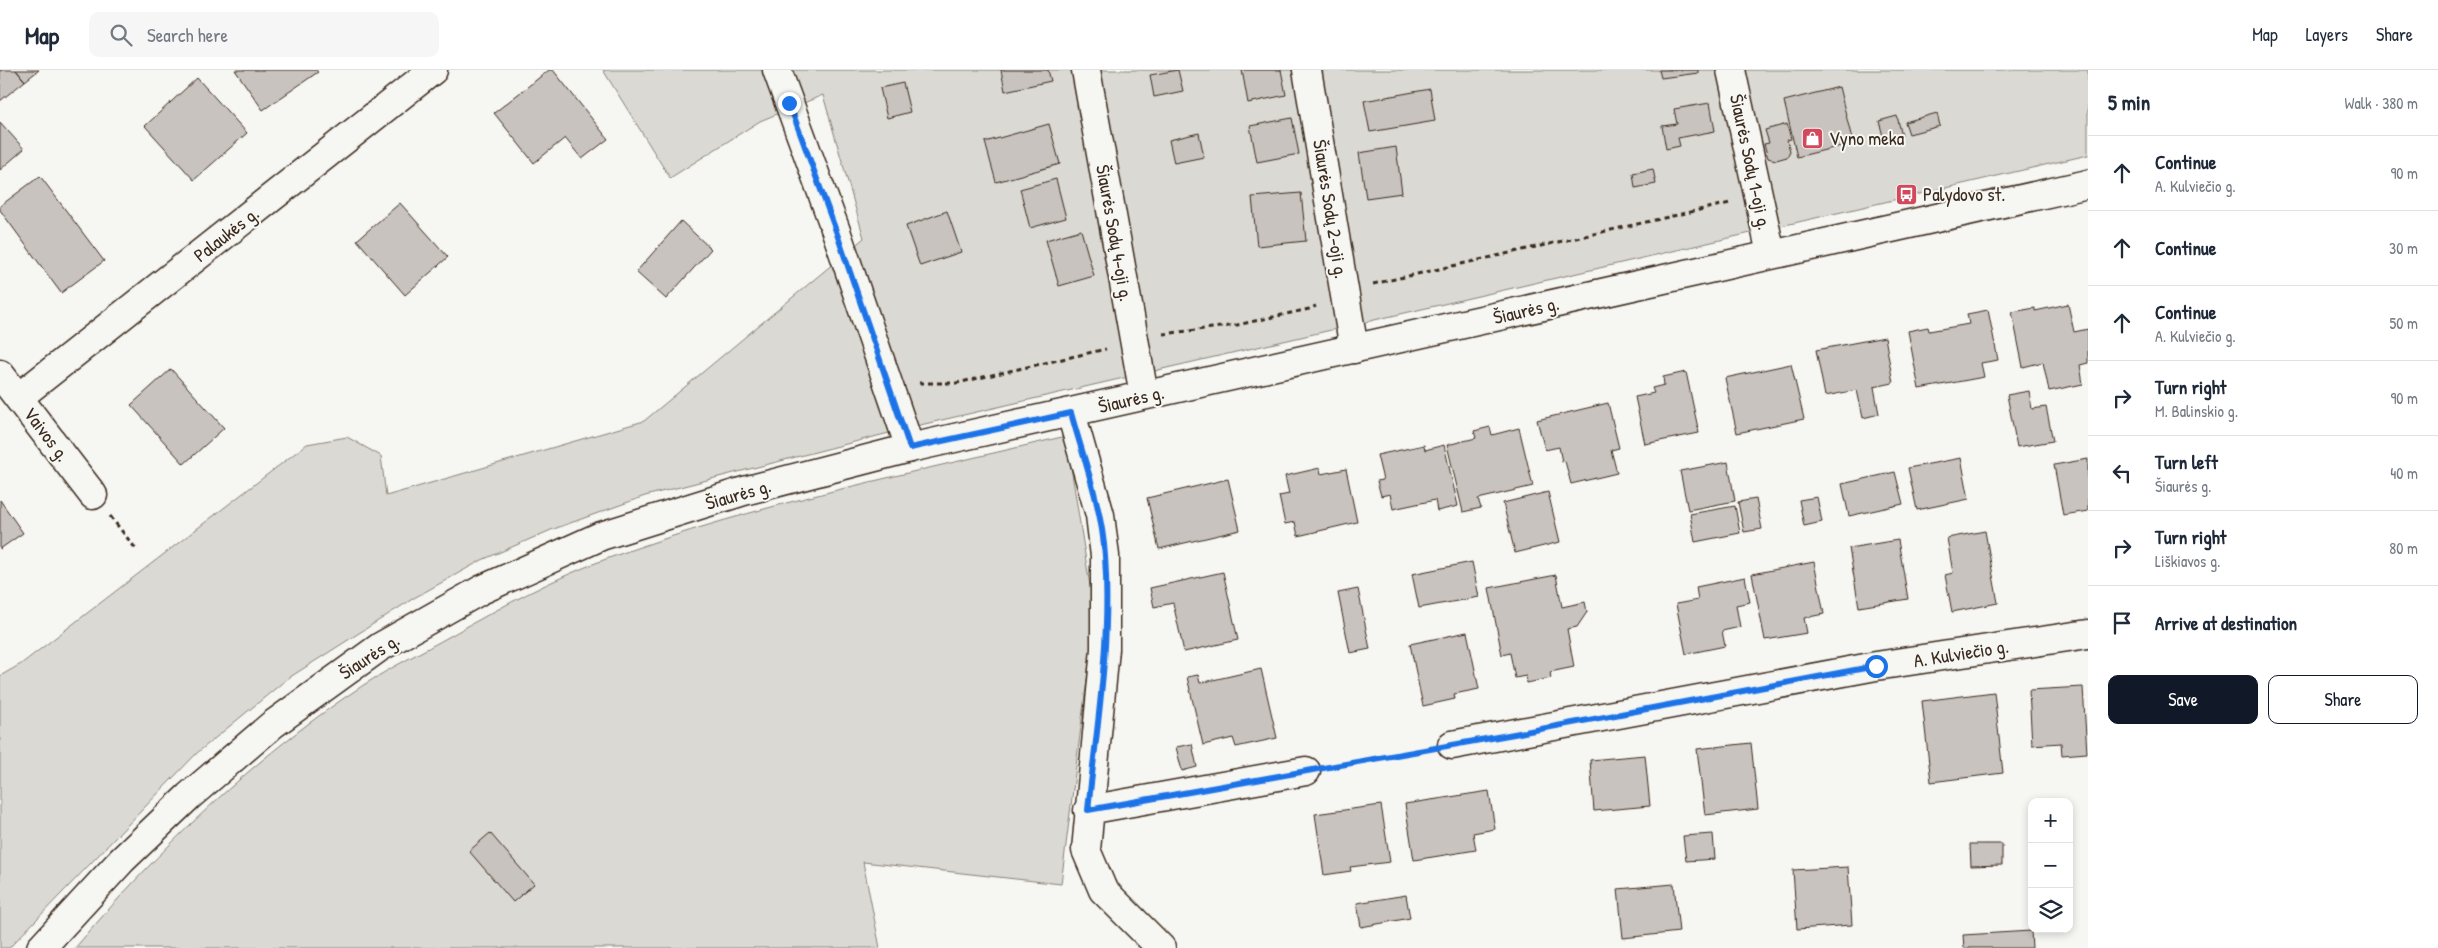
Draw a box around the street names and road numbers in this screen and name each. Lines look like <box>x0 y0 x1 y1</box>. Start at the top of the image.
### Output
street label: Šiaurės Sodų 1-oji g. <box>1724 92 1778 232</box>
street label: Šiaurės Sodų 2-oji g. <box>1307 138 1355 280</box>
street label: Šiaurės Sodų 4-oji g. <box>1090 163 1140 303</box>
street label: Palaukės g. <box>188 200 264 268</box>
street label: Šiaurės g. <box>1490 290 1562 330</box>
street label: Šiaurės g. <box>1095 379 1167 419</box>
street label: Vaivos g. <box>18 401 76 467</box>
street label: Šiaurės g. <box>702 472 774 516</box>
street label: Šiaurės g. <box>334 627 404 685</box>
street label: A. Kulviečio g. <box>1912 633 2010 673</box>

